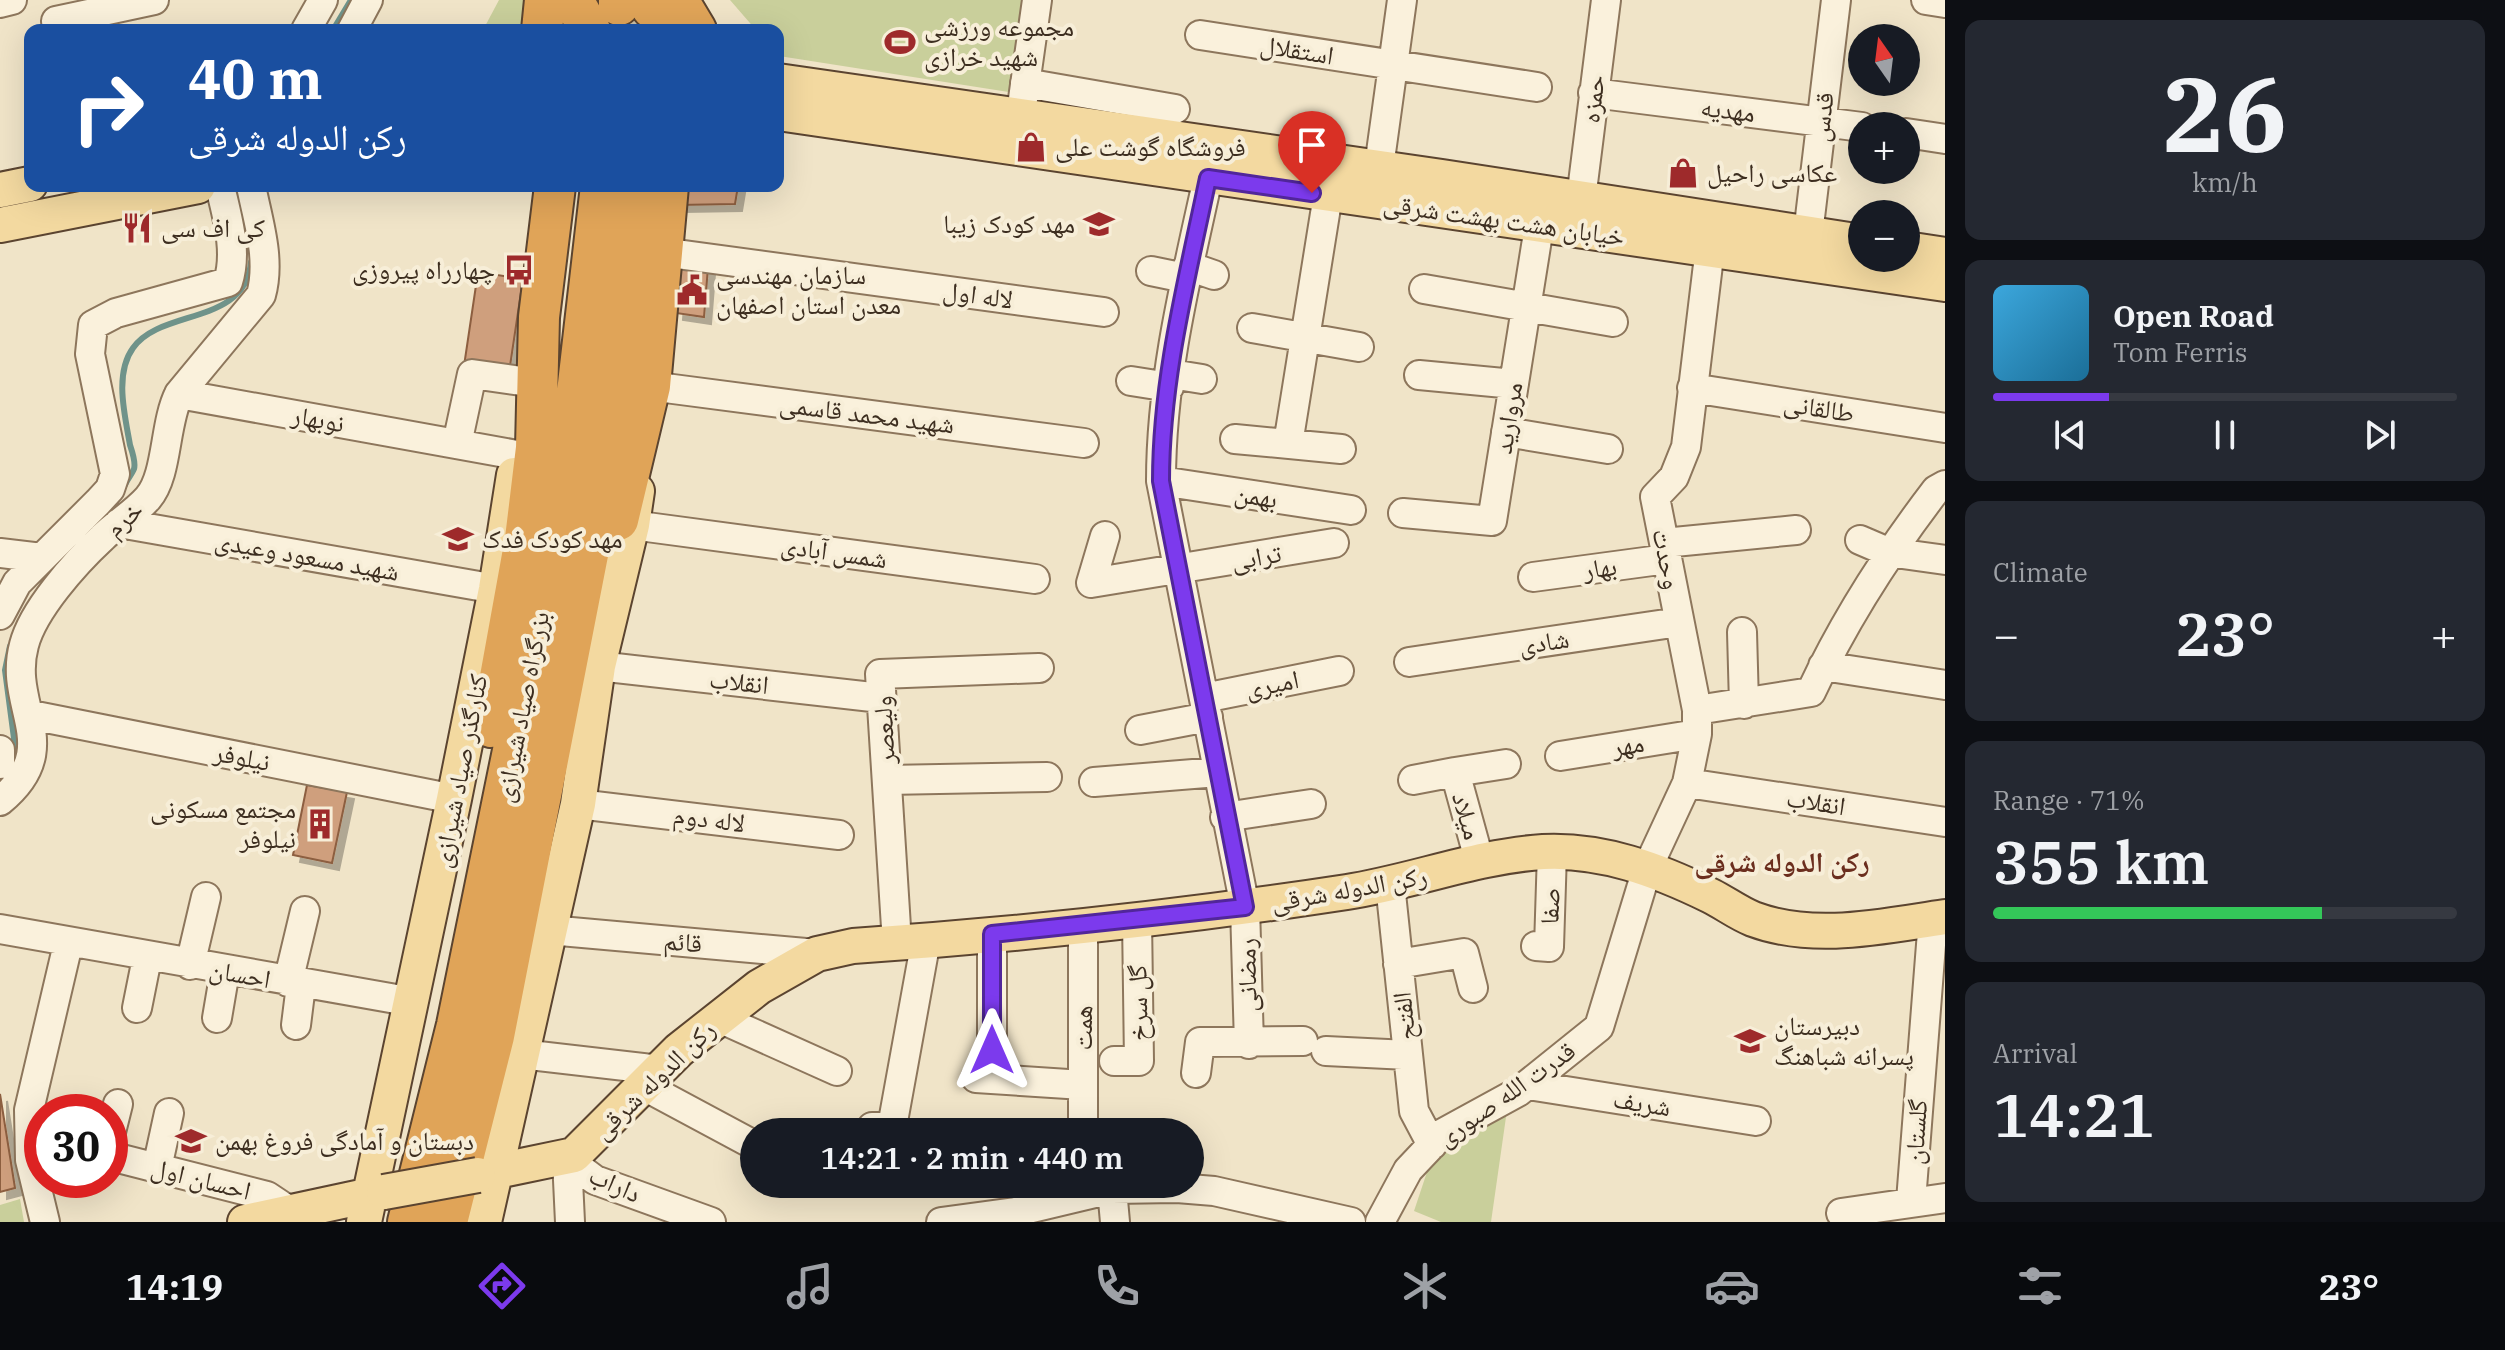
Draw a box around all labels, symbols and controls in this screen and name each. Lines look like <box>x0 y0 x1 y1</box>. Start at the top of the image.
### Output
place label: مجموعه ورزشی شهید خرازی <box>924 9 1074 73</box>
north arrow <box>1848 24 1920 96</box>
map controls <box>1848 24 1920 272</box>
sports icon: مجموعه ورزشی شهید خرازی <box>883 25 917 59</box>
street label: استقلال <box>1258 26 1336 72</box>
text: 40 m <box>188 42 323 114</box>
text: 26 <box>2163 45 2287 181</box>
icon: right <box>56 56 160 160</box>
street label: حمزه <box>1572 73 1612 125</box>
street label: مهدیه <box>1699 89 1757 129</box>
street label: قدس <box>1801 90 1841 144</box>
pin <box>1278 111 1346 193</box>
button: + <box>1848 112 1920 184</box>
text: رکن الدوله شرقی <box>188 113 407 160</box>
icon: arrive <box>1290 123 1334 167</box>
place label: فروشگاه گوشت علی <box>1055 129 1246 163</box>
shop icon: فروشگاه گوشت علی <box>1014 130 1048 164</box>
place label: عکاسی راحیل <box>1707 155 1837 189</box>
shop icon: عکاسی راحیل <box>1666 156 1700 190</box>
text: km/h <box>2192 165 2258 199</box>
street label: خیابان هشت بهشت شرقی <box>1381 185 1627 253</box>
button: − <box>1848 200 1920 272</box>
place label: مهد کودک زیبا <box>943 206 1075 240</box>
school or university icon: مهد کودک زیبا <box>1082 207 1116 241</box>
place label: کی اف سی <box>161 210 265 244</box>
restaurant icon: کی اف سی <box>120 211 154 245</box>
place label: چهارراه پیروزی <box>352 252 495 286</box>
bus stop icon: چهارراه پیروزی <box>502 253 536 287</box>
place label: سازمان مهندسی معدن استان اصفهان <box>716 257 901 321</box>
street label: لاله اول <box>941 272 1015 316</box>
public building icon: سازمان مهندسی معدن استان اصفهان <box>675 273 709 307</box>
text: Open Road <box>2113 296 2274 335</box>
text: Tom Ferris <box>2113 335 2247 369</box>
street label: مروارید <box>1485 380 1529 456</box>
street label: شهید محمد قاسمی <box>778 385 957 441</box>
street label: طالقانی <box>1781 385 1857 429</box>
street label: نوبهار <box>288 396 347 439</box>
icon: previous <box>2048 413 2092 457</box>
icon: pause <box>2203 413 2247 457</box>
icon: next <box>2358 413 2402 457</box>
street label: بهمن <box>1232 475 1280 515</box>
street label: خرم <box>97 492 151 546</box>
place label: مهد کودک فدک <box>482 521 623 555</box>
street label: شهید مسعود وعیدی <box>212 522 402 588</box>
school or university icon: مهد کودک فدک <box>441 522 475 556</box>
street label: وحدت <box>1645 526 1690 592</box>
street label: شمس آبادی <box>779 527 890 575</box>
street label: ترابی <box>1228 535 1284 577</box>
street label: بهار <box>1580 548 1619 586</box>
text: Climate <box>1993 555 2088 589</box>
text: 23° <box>2175 594 2275 673</box>
text: − <box>1993 606 2019 663</box>
text: + <box>2431 606 2457 663</box>
street label: بزرگراه صیاد شیرازی <box>486 608 556 805</box>
street label: شادی <box>1516 621 1571 661</box>
street label: انقلاب <box>708 661 770 701</box>
street label: امیری <box>1242 661 1302 705</box>
street label: کنارگذر صیاد شیرازی <box>424 671 495 871</box>
street label: ولیعصر <box>864 695 902 766</box>
street label: مهر <box>1608 725 1646 763</box>
street label: نیلوفر <box>210 734 273 778</box>
street label: انقلاب <box>1784 780 1848 822</box>
text: Range · 71% <box>1993 783 2145 817</box>
street label: میلاد <box>1445 788 1491 843</box>
place label: مجتمع مسکونی نیلوفر <box>150 791 296 855</box>
street label: لاله دوم <box>671 797 747 841</box>
building icon: مجتمع مسکونی نیلوفر <box>303 807 337 841</box>
text: 355 km <box>1993 822 2209 901</box>
district label: رکن الدوله شرقی <box>1694 843 1870 880</box>
street label: رکن الدوله شرقی <box>1268 858 1430 918</box>
street label: صفا <box>1531 887 1567 925</box>
street label: قائم <box>662 922 704 961</box>
street label: رمضانی <box>1228 938 1264 1012</box>
street label: احسان <box>207 951 274 995</box>
street label: گل سرخ <box>1119 964 1155 1041</box>
street label: الفتح <box>1384 990 1423 1042</box>
street label: همت <box>1065 1005 1099 1051</box>
position arrow <box>950 1008 1034 1092</box>
place label: دبیرستان پسرانه شباهنگ <box>1774 1008 1914 1072</box>
street label: رکن الدوله شرقی <box>585 1012 722 1146</box>
school or university icon: دبیرستان پسرانه شباهنگ <box>1733 1024 1767 1058</box>
street label: قدرت الله صبوری <box>1430 1033 1581 1153</box>
text: Arrival <box>1993 1036 2078 1070</box>
text: 14:21 <box>1993 1075 2155 1154</box>
street label: شریف <box>1611 1081 1673 1123</box>
speed limit sign: 30 <box>24 1094 128 1198</box>
street label: گلستان <box>1896 1098 1934 1166</box>
place label: دبستان و آمادگی فروغ بهمن <box>215 1123 474 1157</box>
school or university icon: دبستان و آمادگی فروغ بهمن <box>174 1124 208 1158</box>
text: 14:21 · 2 min · 440 m <box>821 1138 1123 1177</box>
street label: احسان اول <box>148 1149 255 1207</box>
street label: داراب <box>584 1157 647 1209</box>
icon: directions <box>474 1258 530 1314</box>
icon: music <box>782 1258 838 1314</box>
icon: phone <box>1089 1258 1145 1314</box>
icon: climate <box>1397 1258 1453 1314</box>
icon: car <box>1704 1258 1760 1314</box>
icon: filters <box>2012 1258 2068 1314</box>
text: 14:19 <box>126 1263 223 1310</box>
text: 23° <box>2319 1263 2379 1310</box>

